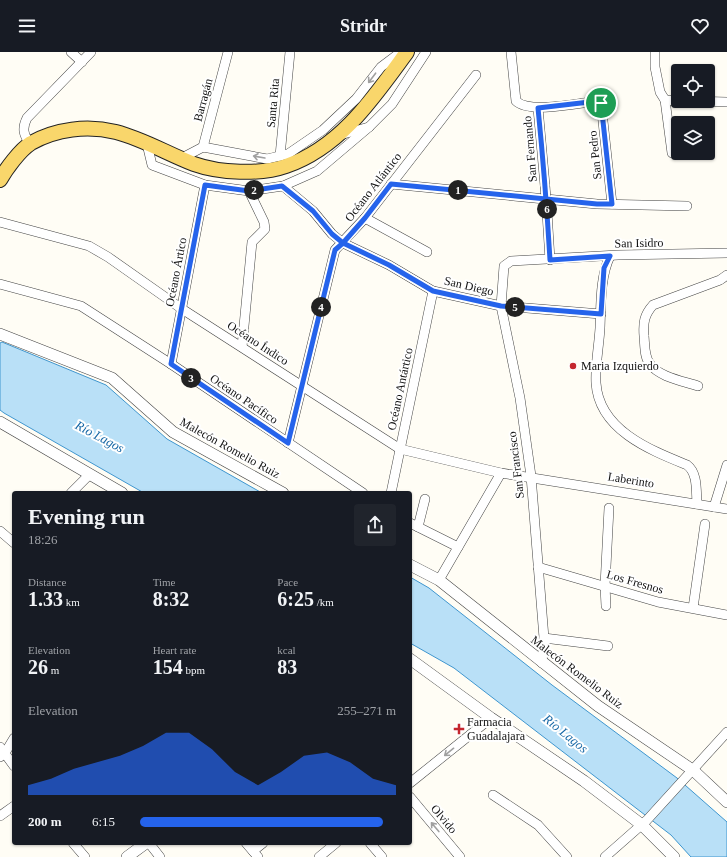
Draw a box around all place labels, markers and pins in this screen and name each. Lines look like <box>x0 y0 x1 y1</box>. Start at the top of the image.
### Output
pin <box>584 86 618 120</box>
pin: 2 <box>244 180 264 200</box>
pin: 1 <box>448 180 468 200</box>
pin: 6 <box>537 199 557 219</box>
pin: 4 <box>311 297 331 317</box>
pin: 5 <box>505 297 525 317</box>
place label: Maria Izquierdo <box>581 359 659 373</box>
marker: Maria Izquierdo <box>568 361 578 371</box>
pin: 3 <box>181 368 201 388</box>
place label: Farmacia Guadalajara <box>467 715 526 743</box>
marker: Farmacia Guadalajara <box>454 724 464 734</box>

